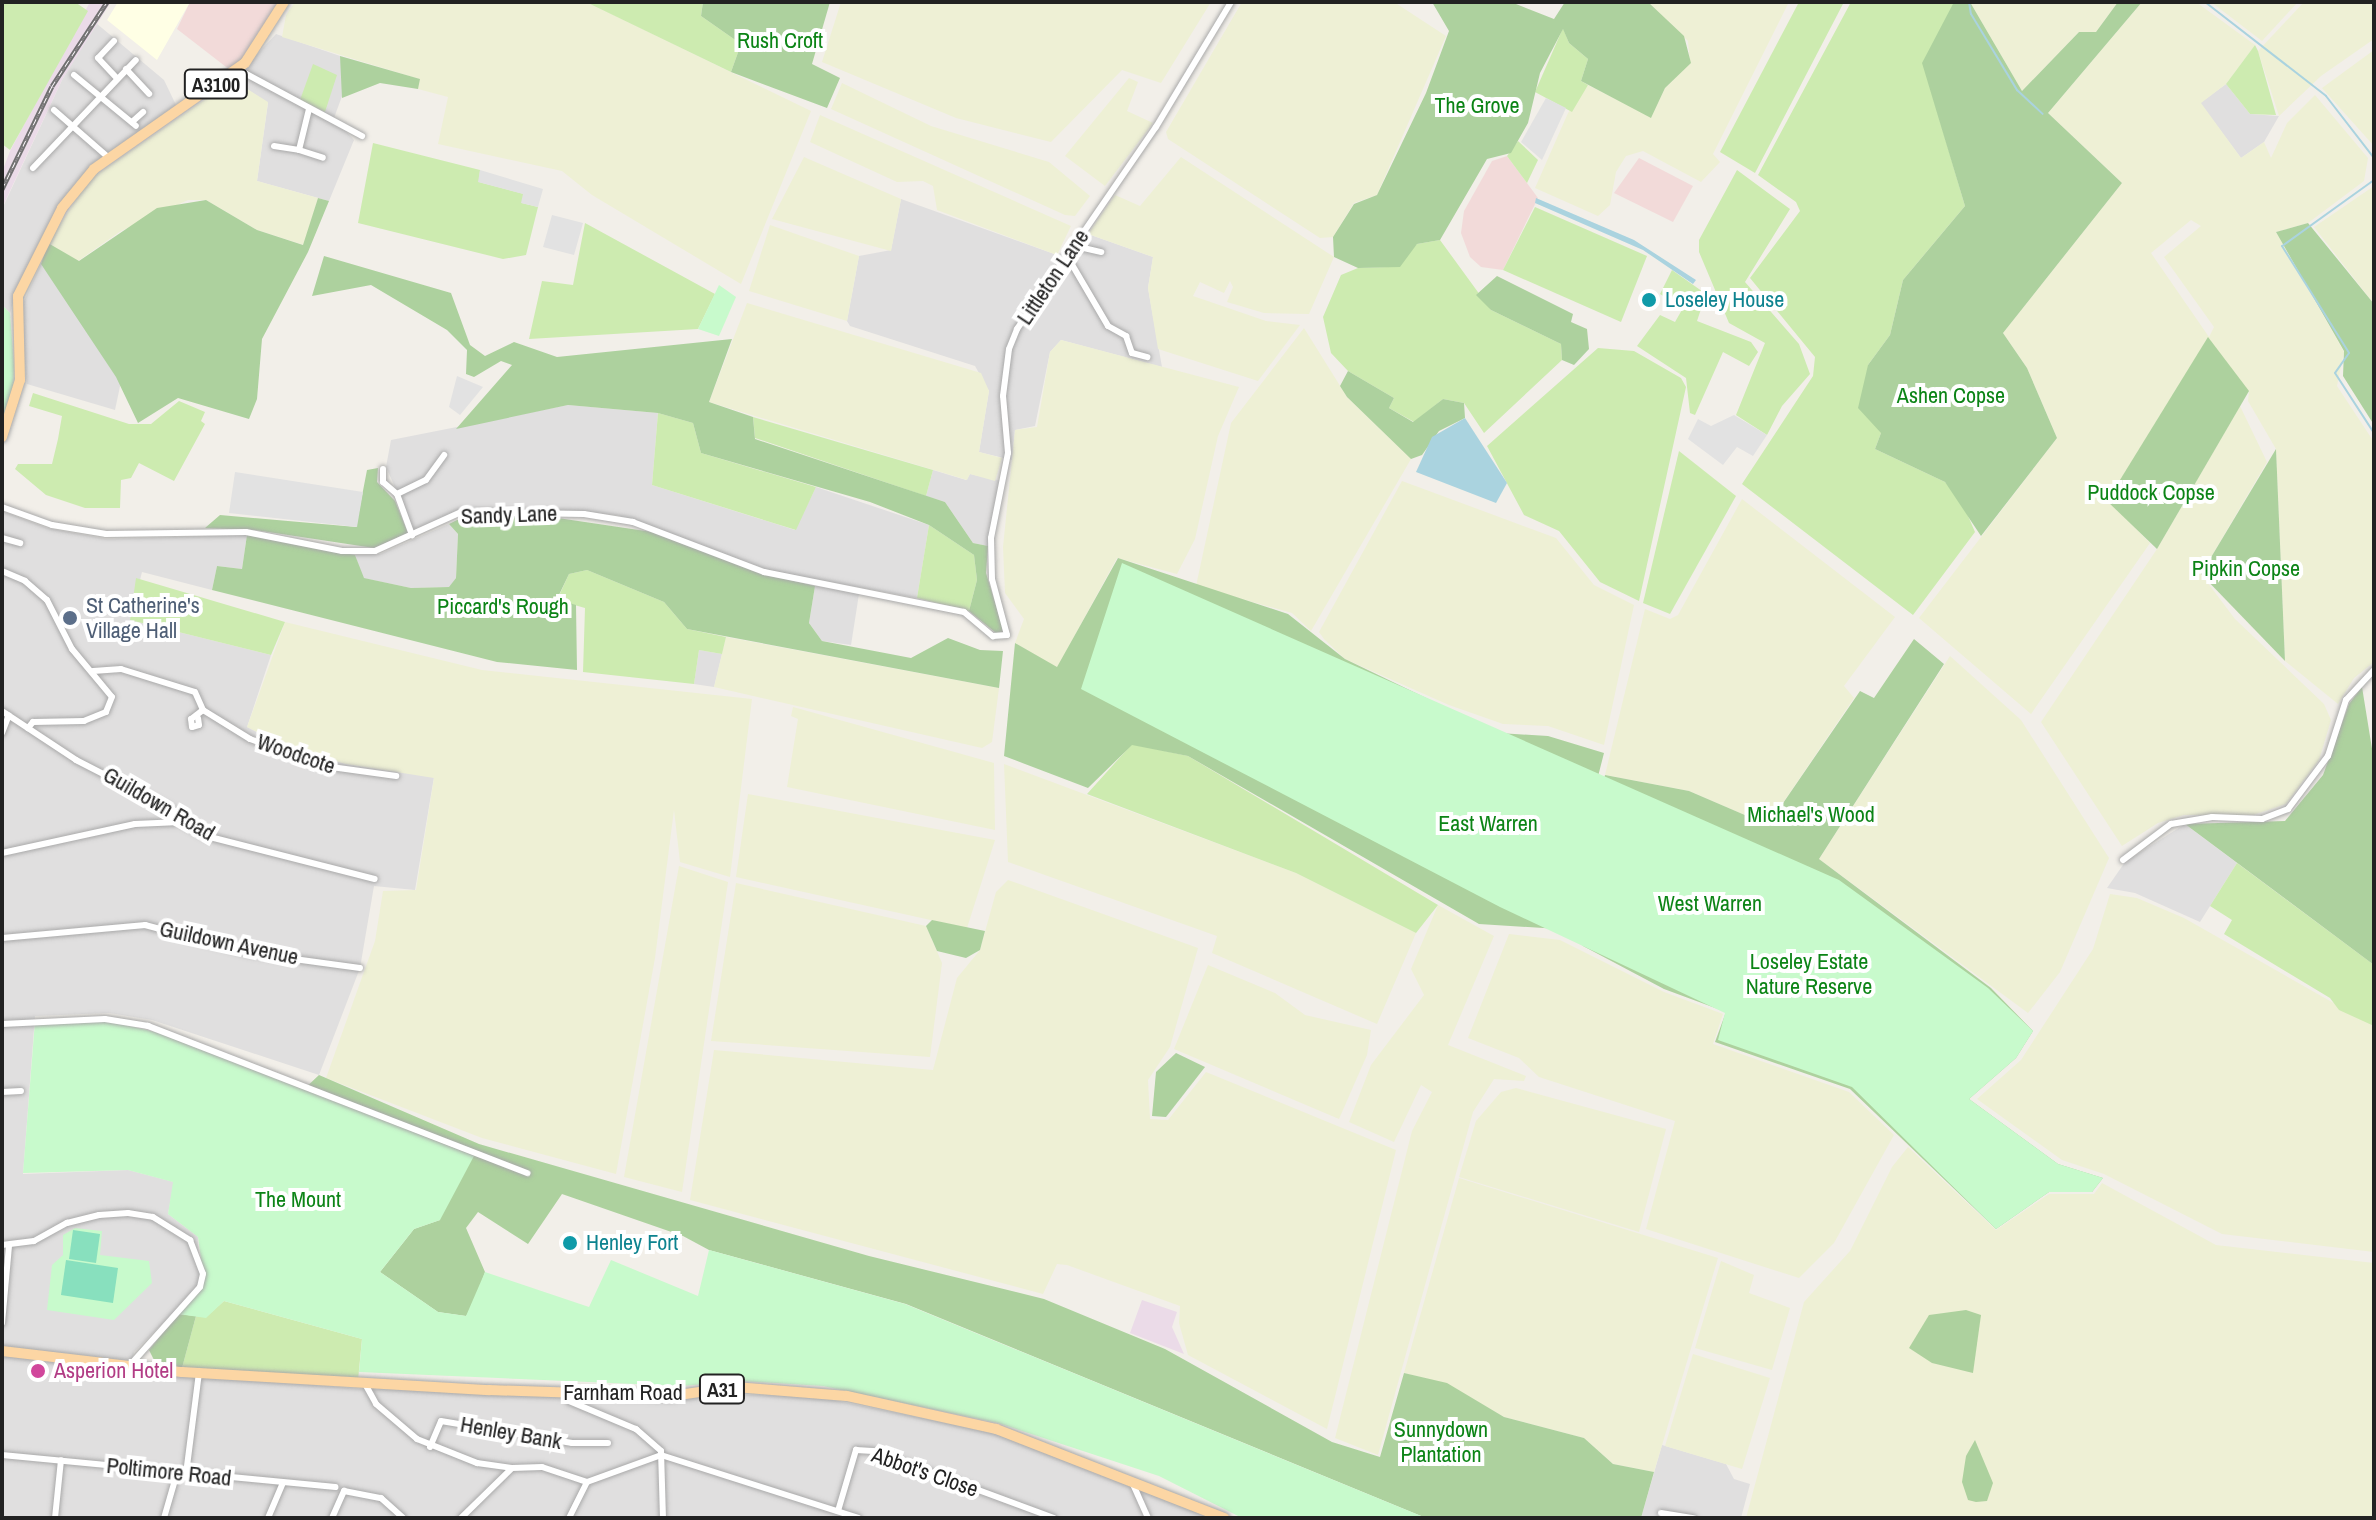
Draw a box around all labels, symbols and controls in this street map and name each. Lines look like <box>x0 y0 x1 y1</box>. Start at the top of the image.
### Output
park label: Rush Croft <box>737 28 823 54</box>
road number: A3100 <box>182 68 250 100</box>
park label: The Grove <box>1434 93 1520 119</box>
street label: Littleton Lane <box>1011 224 1095 330</box>
place label: Loseley House <box>1665 287 1784 313</box>
marker: Loseley House <box>1640 291 1658 309</box>
park label: Ashen Copse <box>1897 383 2005 409</box>
park label: Puddock Copse <box>2087 480 2215 506</box>
street label: Sandy Lane <box>460 500 558 530</box>
park label: Pipkin Copse <box>2192 556 2300 582</box>
place label: St Catherine's Village Hall <box>86 592 200 644</box>
park label: Piccard's Rough <box>437 594 569 620</box>
marker: St Catherine's Village Hall <box>61 609 79 627</box>
street label: Woodcote <box>253 728 339 780</box>
street label: Guildown Road <box>99 761 219 847</box>
park label: Michael's Wood <box>1747 802 1875 828</box>
park label: East Warren <box>1438 811 1538 837</box>
park label: West Warren <box>1658 891 1762 917</box>
street label: Guildown Avenue <box>157 915 301 971</box>
park label: Loseley Estate Nature Reserve <box>1746 948 1872 1000</box>
park label: The Mount <box>255 1187 341 1213</box>
place label: Henley Fort <box>586 1230 678 1256</box>
marker: Henley Fort <box>561 1234 579 1252</box>
place label: Asperion Hotel <box>54 1358 173 1384</box>
marker: Asperion Hotel <box>29 1362 47 1380</box>
road number: A31 <box>698 1373 746 1405</box>
street label: Farnham Road <box>563 1380 683 1406</box>
street label: Henley Bank <box>458 1411 564 1455</box>
park label: Sunnydown Plantation <box>1394 1416 1488 1468</box>
street label: Abbot's Close <box>868 1441 982 1503</box>
street label: Poltimore Road <box>105 1452 233 1492</box>

